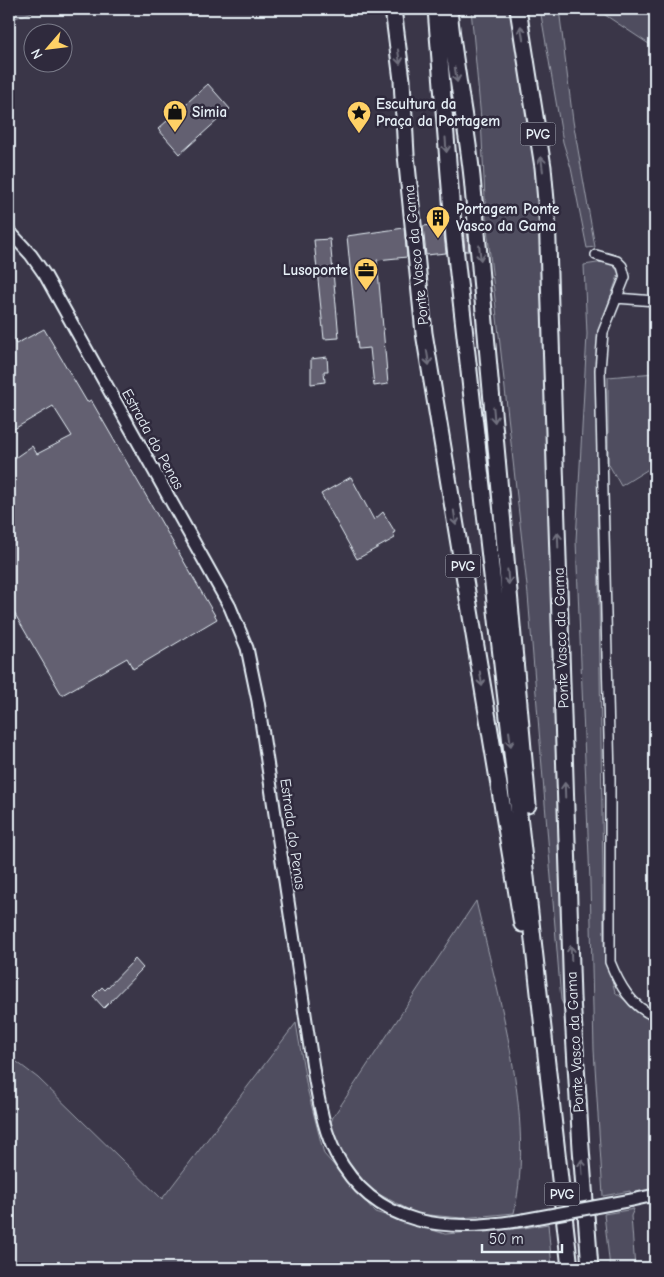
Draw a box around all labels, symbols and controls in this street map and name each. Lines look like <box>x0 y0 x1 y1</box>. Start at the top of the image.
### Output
north arrow <box>22 22 72 72</box>
one-way arrow <box>517 25 527 41</box>
text: N <box>27 46 47 62</box>
one-way arrow <box>394 49 404 65</box>
one-way arrow <box>452 66 462 82</box>
place label: Escultura da Praça da Portagem <box>376 95 500 130</box>
shop icon: Simia <box>162 99 188 133</box>
place icon: Escultura da Praça da Portagem <box>346 100 372 134</box>
place label: Simia <box>192 103 227 121</box>
road number: PVG <box>520 122 556 146</box>
one-way arrow <box>441 136 451 152</box>
one-way arrow <box>537 156 547 172</box>
street label: Ponte Vasco da Gama <box>400 184 432 326</box>
place label: Portagem Ponte Vasco da Gama <box>456 200 559 235</box>
building icon: Portagem Ponte Vasco da Gama <box>425 205 451 239</box>
one-way arrow <box>475 245 485 261</box>
office icon: Lusoponte <box>353 257 379 291</box>
place label: Lusoponte <box>283 261 348 279</box>
one-way arrow <box>424 350 434 366</box>
street label: Estrada do Penas <box>118 386 188 492</box>
one-way arrow <box>490 406 499 422</box>
one-way arrow <box>450 510 460 526</box>
one-way arrow <box>553 533 562 549</box>
road number: PVG <box>446 554 480 578</box>
street label: Ponte Vasco da Gama <box>550 567 572 709</box>
one-way arrow <box>503 568 513 584</box>
one-way arrow <box>477 670 487 686</box>
one-way arrow <box>505 731 515 747</box>
street label: Estrada do Penas <box>276 777 310 891</box>
one-way arrow <box>561 782 570 798</box>
one-way arrow <box>566 945 575 961</box>
street label: Ponte Vasco da Gama <box>562 971 588 1113</box>
one-way arrow <box>577 1160 587 1176</box>
road number: PVG <box>544 1182 580 1206</box>
scale bar <box>482 1222 562 1254</box>
text: 50 m <box>489 1230 524 1248</box>

